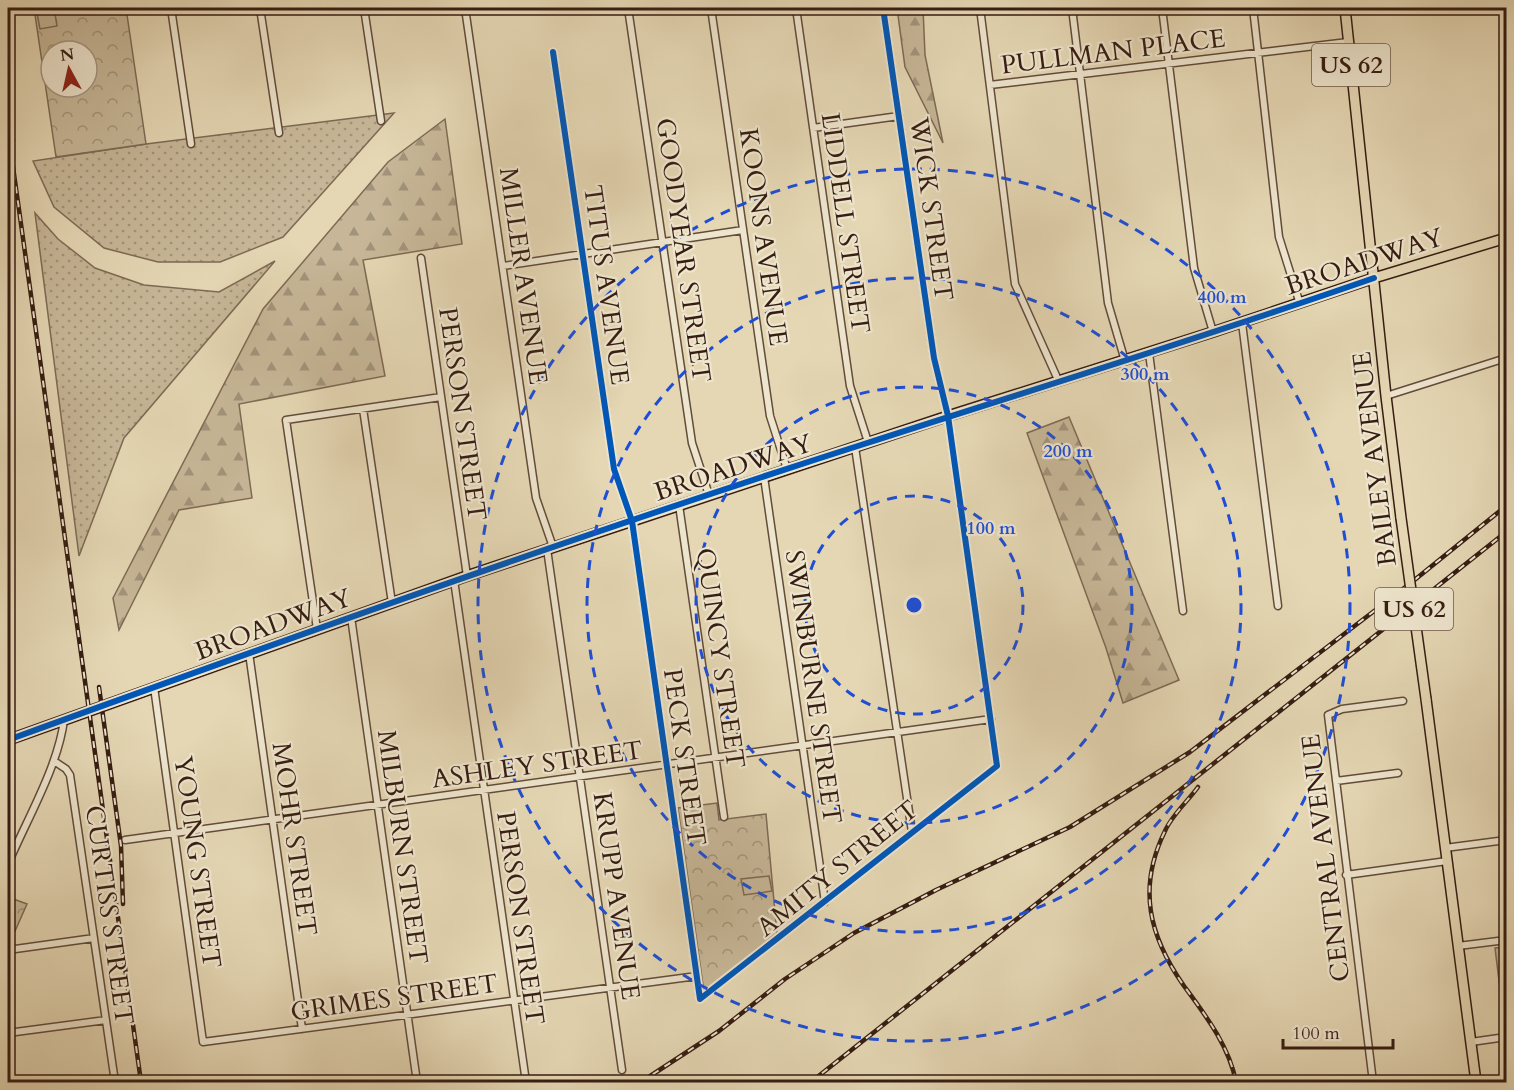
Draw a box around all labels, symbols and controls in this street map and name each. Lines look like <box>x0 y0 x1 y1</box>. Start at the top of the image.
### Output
street label: PULLMAN PLACE <box>999 20 1227 83</box>
north arrow <box>39 39 99 99</box>
text: N <box>59 43 76 67</box>
road number: US 62 <box>1312 44 1390 86</box>
street label: LIDDELL STREET <box>813 110 878 336</box>
street label: WICK STREET <box>901 114 962 303</box>
street label: GOODYEAR STREET <box>648 116 719 385</box>
street label: KOONS AVENUE <box>731 126 796 348</box>
street label: MILLER AVENUE <box>491 165 556 387</box>
street label: TITUS AVENUE <box>575 183 638 387</box>
street label: BROADWAY <box>1281 219 1448 304</box>
text: 400 m <box>1197 285 1247 310</box>
street label: PERSON STREET <box>430 305 495 523</box>
street label: BAILEY AVENUE <box>1344 349 1405 568</box>
text: 300 m <box>1120 362 1170 387</box>
street label: BROADWAY <box>650 425 817 510</box>
text: 200 m <box>1043 439 1093 464</box>
text: 100 m <box>966 516 1016 541</box>
street label: QUINCY STREET <box>688 546 753 771</box>
street label: SWINBURNE STREET <box>777 548 850 826</box>
street label: BROADWAY <box>190 580 357 669</box>
road number: US 62 <box>1375 588 1453 630</box>
centre of rings <box>904 595 924 615</box>
street label: PECK STREET <box>655 666 714 848</box>
street label: MILBURN STREET <box>369 728 436 967</box>
street label: ASHLEY STREET <box>429 732 645 797</box>
street label: CENTRAL AVENUE <box>1293 732 1358 984</box>
street label: MOHR STREET <box>264 740 325 938</box>
street label: YOUNG STREET <box>165 754 230 971</box>
street label: KRUPP AVENUE <box>585 790 648 1002</box>
street label: AMITY STREET <box>749 792 925 944</box>
street label: CURTISS STREET <box>77 803 142 1027</box>
street label: PERSON STREET <box>488 809 553 1027</box>
street label: GRIMES STREET <box>288 966 500 1029</box>
scale bar <box>1283 1012 1392 1050</box>
text: 100 m <box>1292 1021 1340 1046</box>

